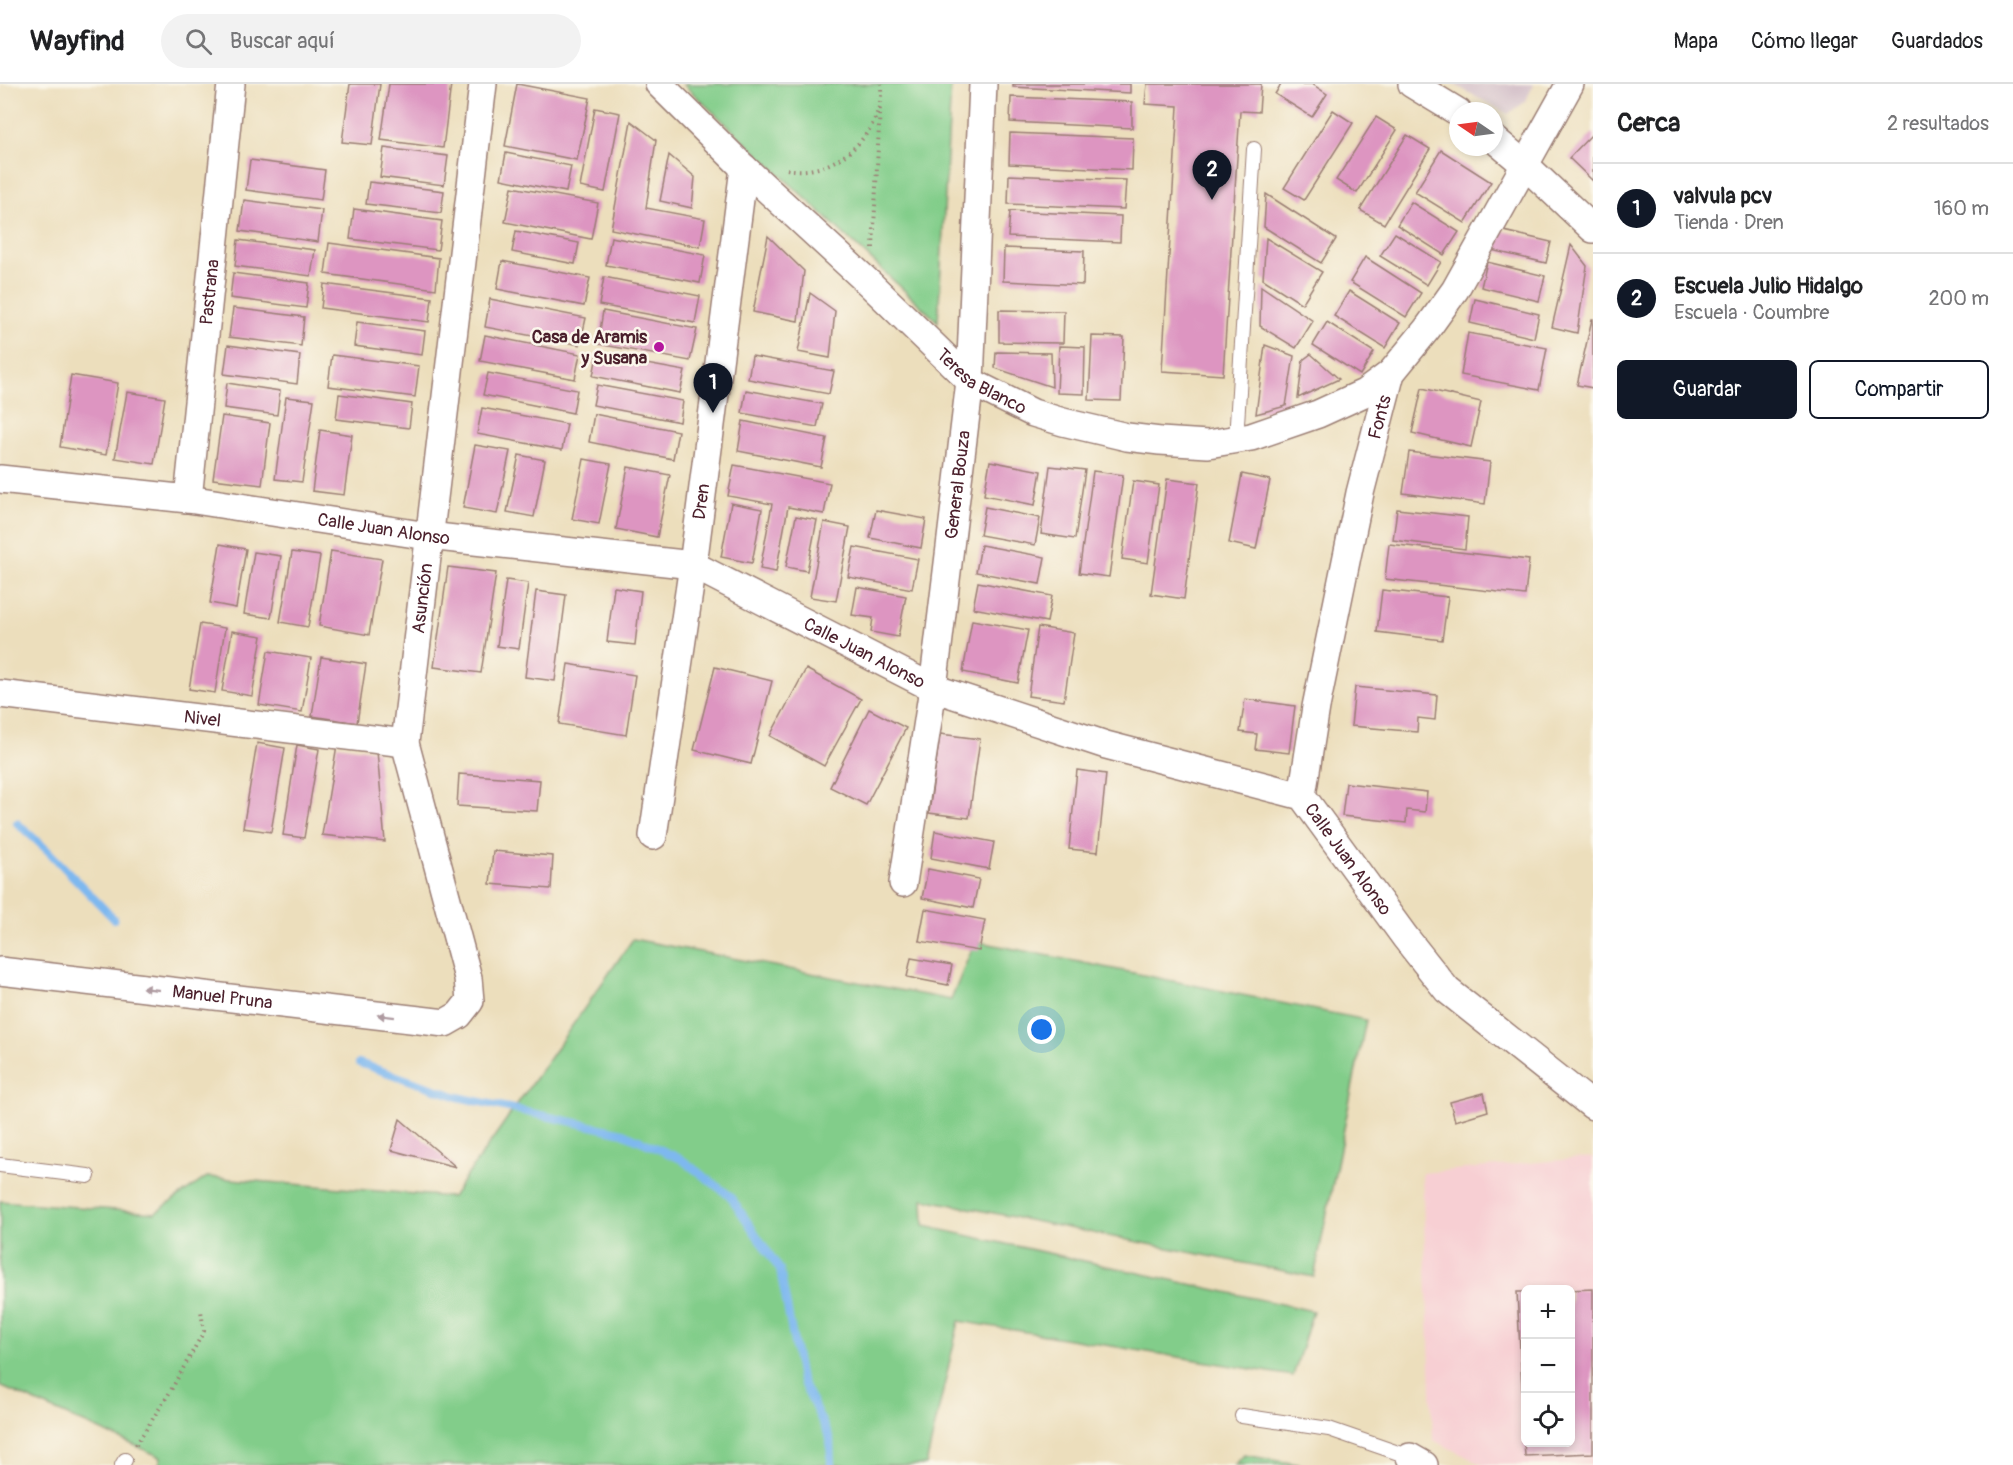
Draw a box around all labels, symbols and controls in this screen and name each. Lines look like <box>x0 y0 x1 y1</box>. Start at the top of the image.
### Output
search box <box>161 14 581 68</box>
text: Wayfind <box>30 24 125 59</box>
icon: search <box>182 25 215 58</box>
text: Buscar aquí <box>230 27 335 55</box>
text: Mapa <box>1673 28 1718 55</box>
text: Cómo llegar <box>1751 28 1858 55</box>
text: Guardados <box>1891 28 1983 55</box>
north arrow <box>1449 102 1503 156</box>
text: Cerca <box>1617 107 1680 139</box>
text: 2 resultados <box>1887 111 1989 136</box>
pin: 2 <box>1192 150 1232 200</box>
text: valvula pcv <box>1674 182 1772 210</box>
text: 1 <box>1633 196 1640 221</box>
text: 160 m <box>1934 196 1989 221</box>
text: Tienda · Dren <box>1674 210 1784 235</box>
street label: Pastrana <box>195 258 225 326</box>
text: Escuela Julio Hidalgo <box>1674 272 1863 300</box>
text: 2 <box>1631 286 1642 311</box>
text: 200 m <box>1928 286 1989 311</box>
text: Escuela · Coumbre <box>1674 300 1829 325</box>
place label: Casa de Aramis y Susana <box>532 326 648 370</box>
marker: Casa de Aramis y Susana <box>652 340 666 354</box>
street label: Teresa Blanco <box>931 344 1031 420</box>
button: Guardar <box>1617 360 1797 419</box>
button: Compartir <box>1809 360 1989 419</box>
pin: 1 <box>694 364 732 413</box>
street label: Fonts <box>1363 393 1397 442</box>
street label: General Bouza <box>940 429 976 540</box>
street label: Dren <box>688 482 715 521</box>
street label: Calle Juan Alonso <box>316 508 451 550</box>
street label: Asunción <box>407 562 438 635</box>
street label: Calle Juan Alonso <box>799 613 929 694</box>
street label: Nivel <box>183 705 222 733</box>
street label: Calle Juan Alonso <box>1299 799 1397 920</box>
street label: Manuel Pruna <box>171 980 274 1015</box>
one-way arrow <box>141 984 160 993</box>
one-way arrow <box>377 1011 396 1021</box>
your location <box>1027 1015 1056 1044</box>
map controls <box>1521 1285 1575 1447</box>
button: + <box>1521 1285 1575 1339</box>
button: − <box>1521 1339 1575 1393</box>
button: locate <box>1521 1393 1575 1447</box>

